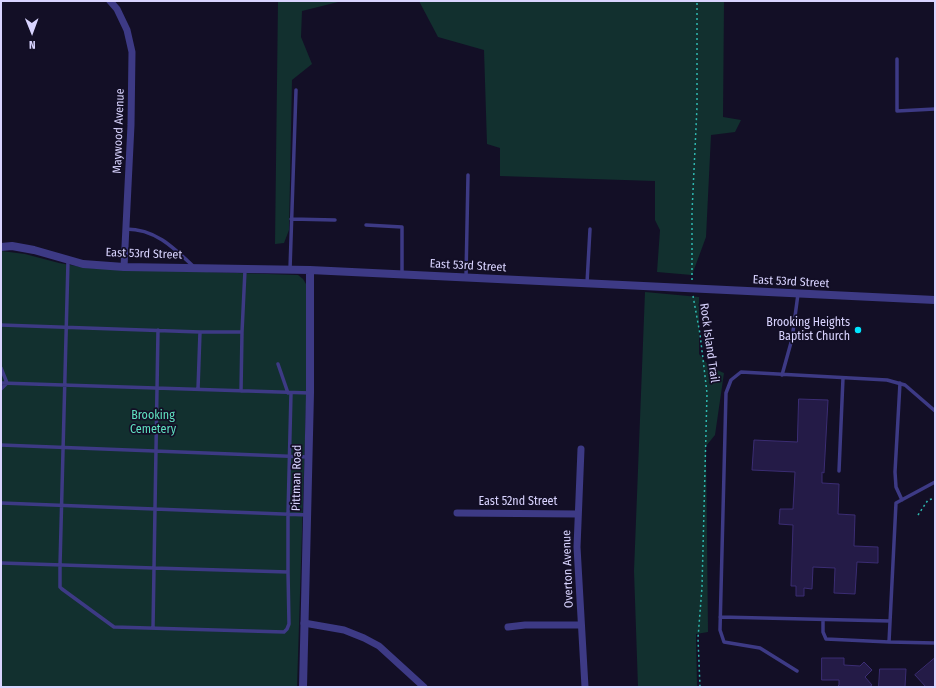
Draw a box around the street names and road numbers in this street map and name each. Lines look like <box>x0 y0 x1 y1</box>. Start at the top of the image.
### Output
street label: Maywood Avenue <box>110 88 128 174</box>
street label: East 53rd Street <box>105 245 183 263</box>
street label: East 53rd Street <box>429 257 507 275</box>
street label: East 53rd Street <box>752 273 830 291</box>
street label: Rock Island Trail <box>696 302 722 384</box>
street label: Pittman Road <box>289 445 305 511</box>
street label: East 52nd Street <box>479 495 557 509</box>
street label: Overton Avenue <box>559 530 577 608</box>

